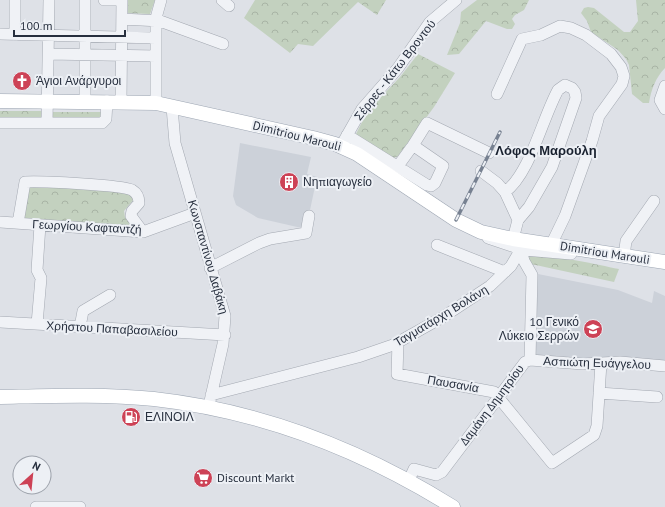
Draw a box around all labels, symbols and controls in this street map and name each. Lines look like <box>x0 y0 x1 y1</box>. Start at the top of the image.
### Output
scale bar <box>14 12 125 38</box>
street label: Σέρρες - Κάτω Βροντού <box>351 16 439 123</box>
text: 100 m <box>20 18 53 33</box>
church icon: Άγιοι Ανάργυροι <box>11 70 33 92</box>
place label: Άγιοι Ανάργυροι <box>36 73 122 88</box>
street label: Dimitriou Marouli <box>251 117 343 154</box>
district label: Λόφος Μαρούλη <box>495 142 597 159</box>
building icon: Νηπιαγωγείο <box>278 171 300 193</box>
place label: Νηπιαγωγείο <box>303 174 372 189</box>
street label: Κωνσταντίνου Δαβάκη <box>185 198 232 316</box>
street label: Γεωργίου Καφταντζή <box>32 216 142 237</box>
street label: Dimitriou Marouli <box>559 238 651 267</box>
street label: Ταγματάρχη Βολάνη <box>391 282 490 350</box>
place label: 1ο Γενικό Λύκειο Σερρών <box>499 314 579 343</box>
street label: Χρήστου Παπαβασιλείου <box>46 318 178 339</box>
school or university icon: 1ο Γενικό Λύκειο Σερρών <box>582 318 604 340</box>
street label: Ασπιώτη Ευάγγελου <box>543 353 651 372</box>
street label: Δαμάνη Δημητρίου <box>456 361 527 448</box>
street label: Παυσανία <box>426 372 480 395</box>
fuel station icon: ΕΛΙΝΟΙΛ <box>120 406 142 428</box>
place label: ΕΛΙΝΟΙΛ <box>145 409 194 424</box>
north arrow <box>12 455 52 495</box>
text: N <box>30 458 43 474</box>
supermarket icon: Discount Markt <box>192 467 214 489</box>
place label: Discount Markt <box>217 470 294 485</box>

